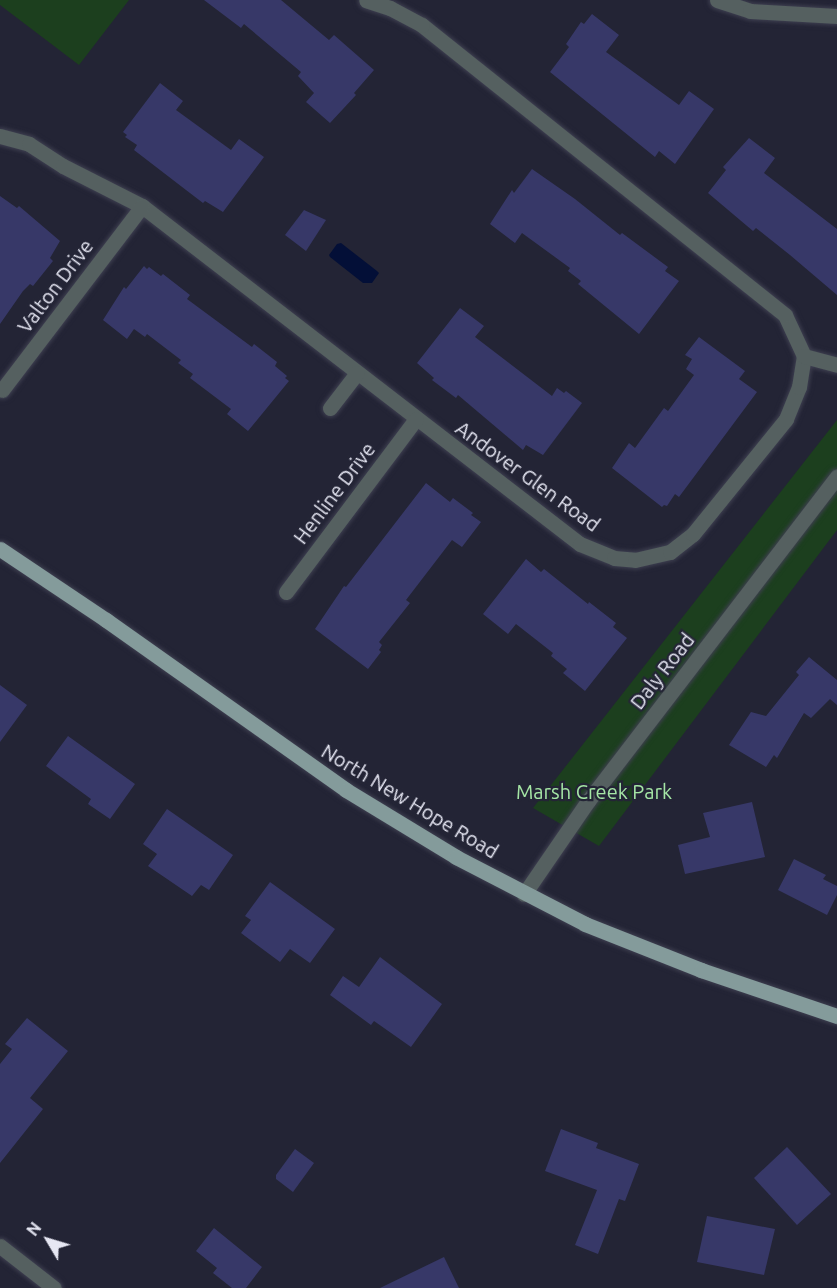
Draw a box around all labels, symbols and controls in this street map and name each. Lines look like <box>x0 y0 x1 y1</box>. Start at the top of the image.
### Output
street label: Valton Drive <box>12 235 98 337</box>
street label: Andover Glen Road <box>451 416 605 536</box>
street label: Henline Drive <box>288 438 380 548</box>
street label: Daly Road <box>625 628 699 714</box>
street label: North New Hope Road <box>317 739 503 863</box>
park label: Marsh Creek Park <box>516 779 672 803</box>
north arrow <box>18 1210 78 1270</box>
text: N <box>23 1219 45 1239</box>

